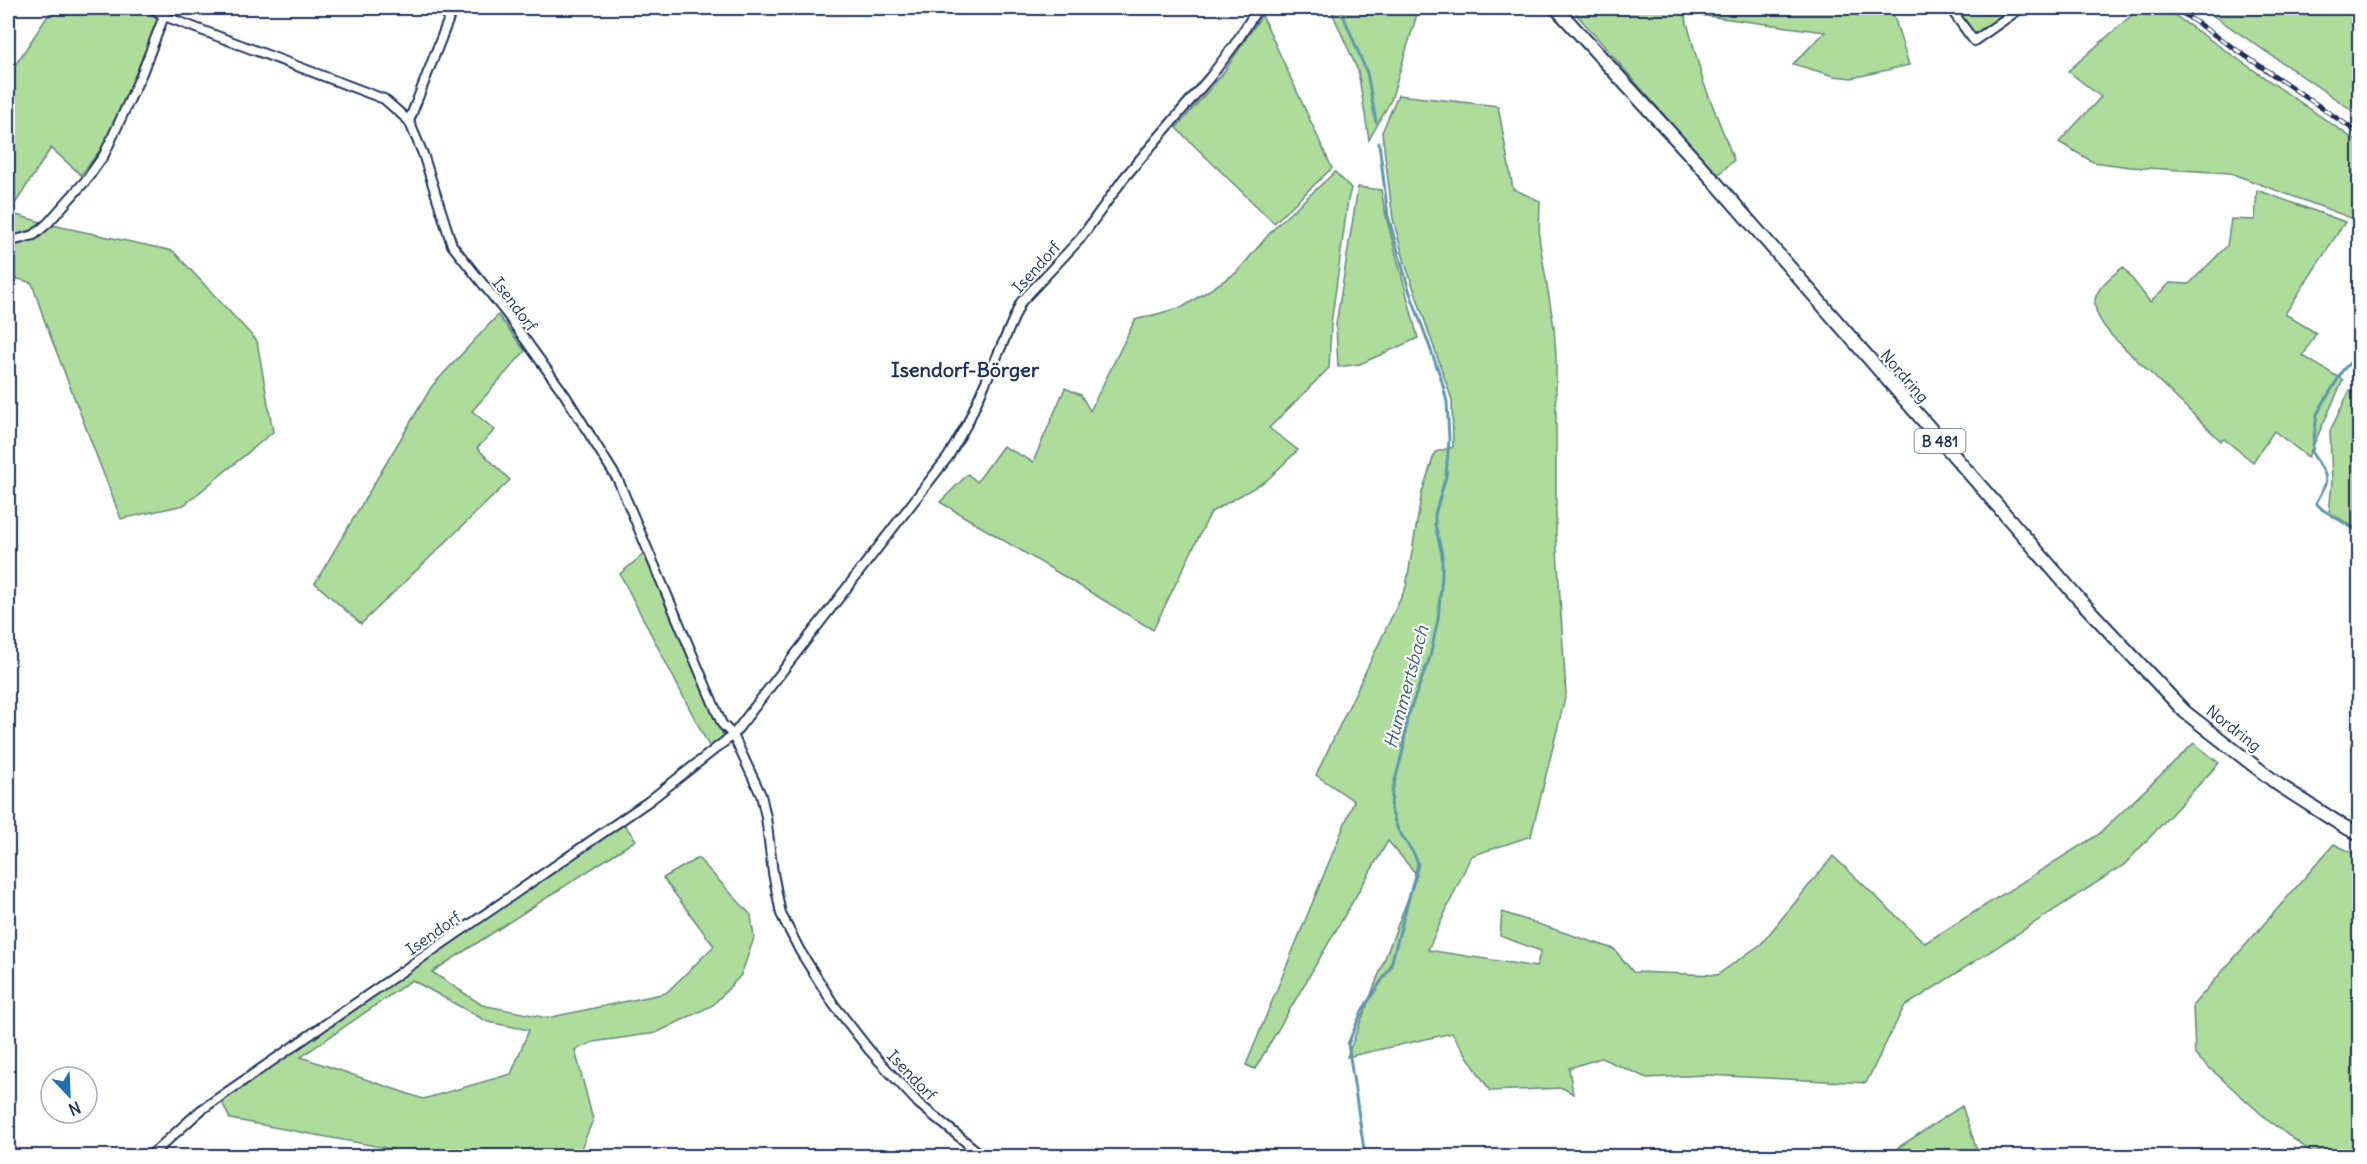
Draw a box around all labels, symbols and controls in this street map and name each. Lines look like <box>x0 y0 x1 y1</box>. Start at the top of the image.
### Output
street label: Isendorf <box>1008 237 1065 297</box>
street label: Isendorf <box>488 273 542 336</box>
street label: Nordring <box>1876 345 1934 407</box>
district label: Isendorf-Börger <box>891 357 1040 382</box>
road number: B 481 <box>1914 429 1966 453</box>
water label: Hummertsbach <box>1379 623 1434 751</box>
street label: Nordring <box>2203 700 2265 756</box>
street label: Isendorf <box>402 907 465 959</box>
street label: Isendorf <box>883 1046 941 1105</box>
north arrow <box>39 1065 99 1125</box>
text: N <box>66 1097 84 1120</box>

